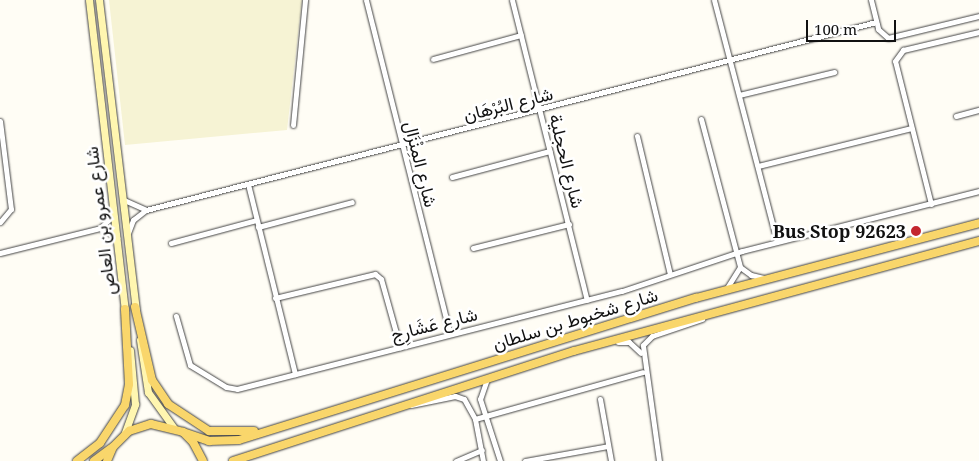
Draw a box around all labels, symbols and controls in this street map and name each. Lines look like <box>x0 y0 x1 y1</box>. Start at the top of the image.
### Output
scale bar <box>809 10 899 42</box>
text: 100 m <box>814 19 857 39</box>
street label: شارع البُرْهَان <box>461 82 555 126</box>
street label: شارع الحجلية <box>545 112 589 210</box>
street label: شارع المِنْزَال <box>400 119 442 209</box>
street label: شارع عمرو بن العاص <box>80 145 120 297</box>
place label: Bus Stop 92623 <box>773 220 906 242</box>
marker: Bus Stop 92623 <box>910 225 922 237</box>
street label: شارع شخبوط بن سلطان <box>490 284 660 354</box>
street label: شارع عَشَارِج <box>389 303 479 345</box>

